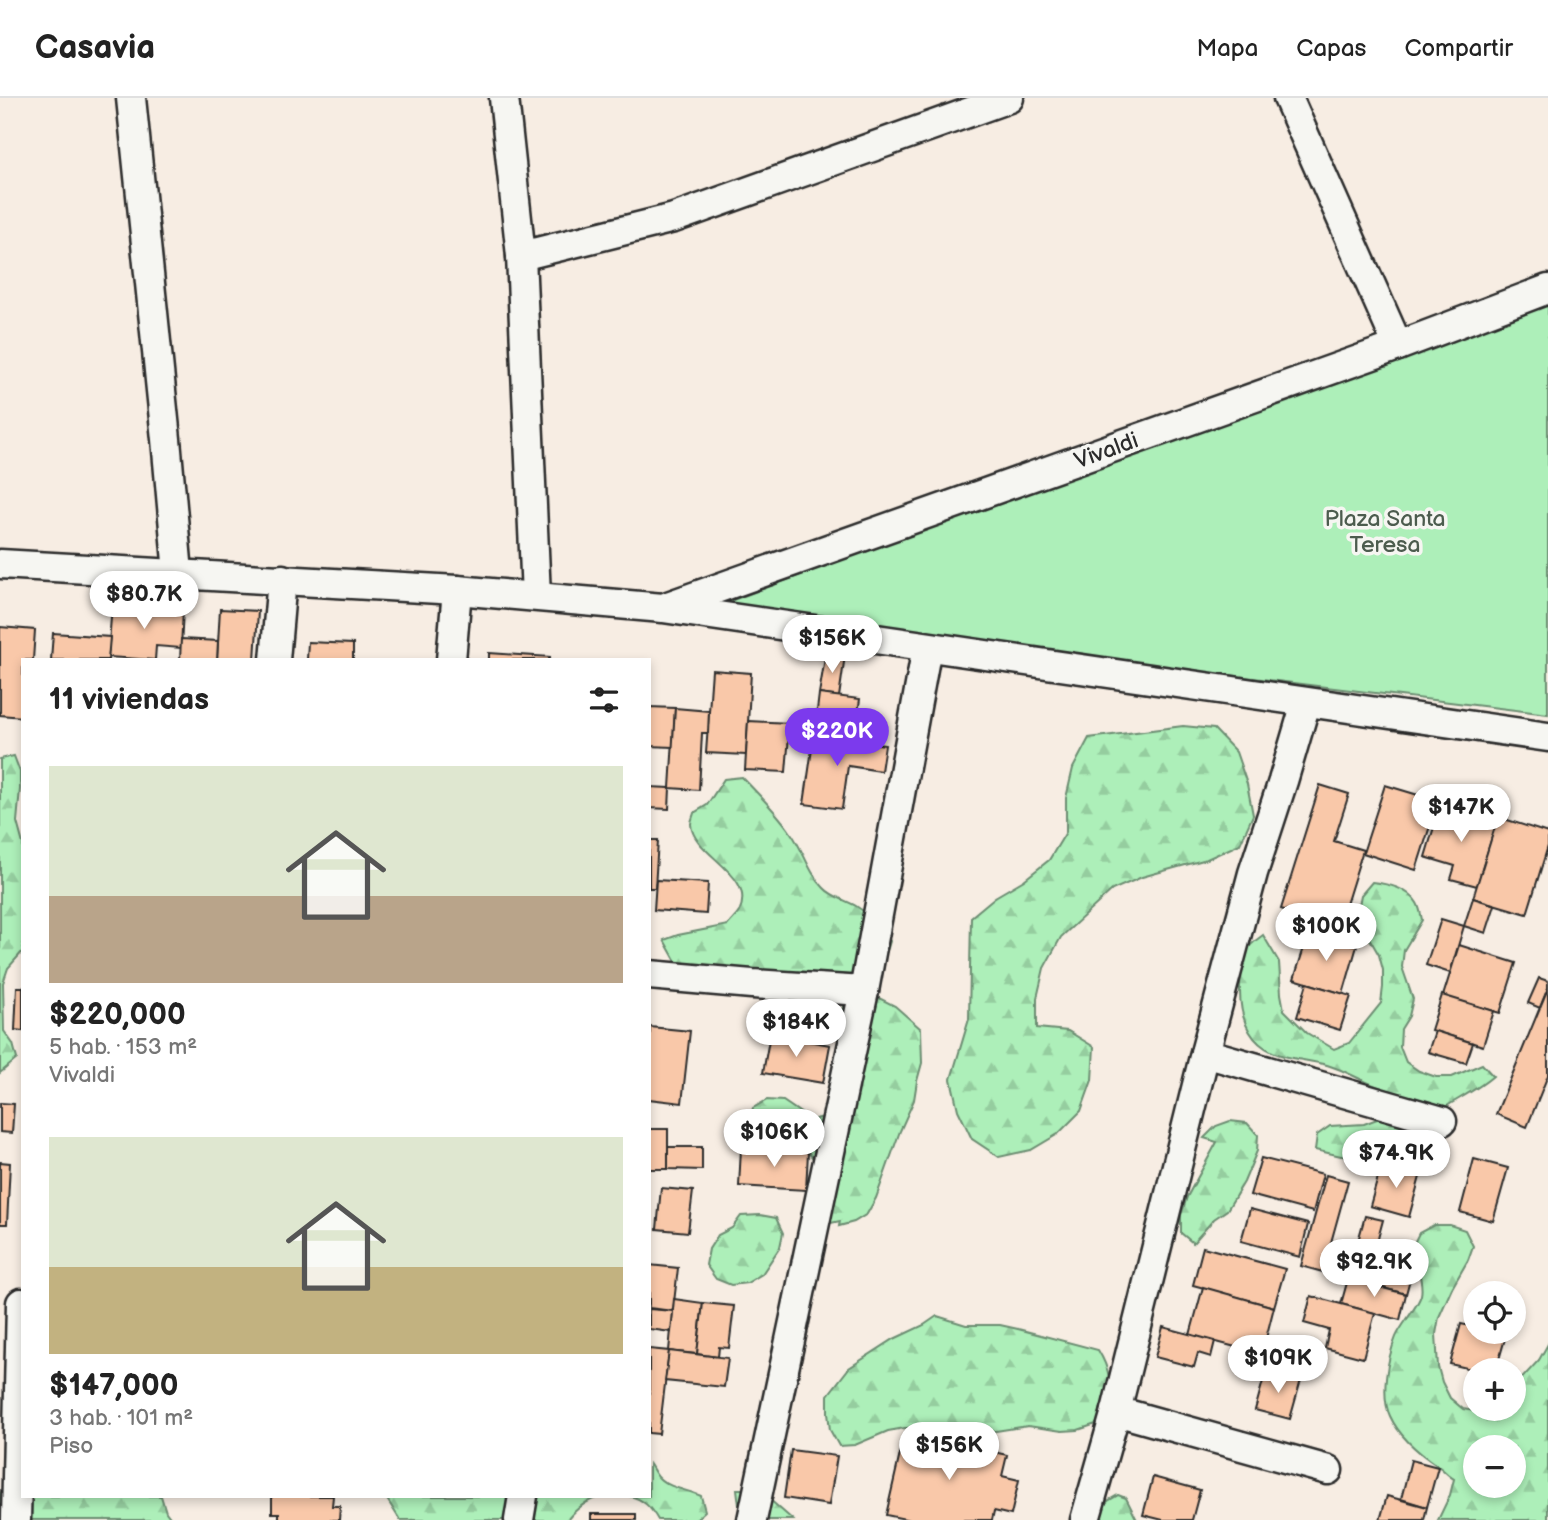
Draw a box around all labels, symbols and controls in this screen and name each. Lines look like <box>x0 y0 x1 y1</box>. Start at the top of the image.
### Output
text: Casavia <box>35 28 155 68</box>
text: Mapa <box>1197 34 1258 63</box>
text: Capas <box>1296 34 1366 63</box>
text: Compartir <box>1404 34 1513 63</box>
street label: Vivaldi <box>1070 426 1142 475</box>
park label: Plaza Santa Teresa <box>1324 505 1446 559</box>
pin: $80.7K <box>87 572 201 631</box>
text: $80.7K <box>106 580 182 608</box>
pin: $156K <box>783 616 881 675</box>
text: $156K <box>798 624 866 652</box>
icon: filters <box>585 681 623 719</box>
text: 11 viviendas <box>49 682 209 718</box>
pin: $220K <box>788 708 886 768</box>
text: $220K <box>801 717 873 745</box>
pin: $147K <box>1412 784 1510 844</box>
text: $147K <box>1428 793 1494 821</box>
icon: home <box>273 812 399 938</box>
pin: $100K <box>1277 904 1375 963</box>
text: $100K <box>1291 912 1361 940</box>
text: $220,000 <box>49 997 186 1033</box>
pin: $184K <box>747 1000 845 1059</box>
text: $184K <box>762 1008 830 1036</box>
text: 5 hab. · 153 m² <box>49 1033 197 1061</box>
text: Vivaldi <box>49 1061 115 1089</box>
pin: $106K <box>725 1110 823 1169</box>
text: $106K <box>740 1118 808 1146</box>
pin: $74.9K <box>1339 1130 1453 1190</box>
text: $74.9K <box>1358 1139 1434 1167</box>
icon: home <box>273 1183 399 1309</box>
pin: $92.9K <box>1317 1240 1431 1299</box>
text: $92.9K <box>1336 1248 1412 1276</box>
map controls <box>1463 1281 1526 1498</box>
button: locate <box>1463 1281 1526 1344</box>
pin: $109K <box>1229 1336 1327 1395</box>
text: $109K <box>1244 1344 1312 1372</box>
button: + <box>1463 1358 1526 1421</box>
text: $147,000 <box>49 1368 178 1404</box>
text: 3 hab. · 101 m² <box>49 1404 193 1432</box>
pin: $156K <box>900 1422 998 1482</box>
text: $156K <box>915 1431 983 1459</box>
text: Piso <box>49 1432 93 1460</box>
button: − <box>1463 1435 1526 1498</box>

